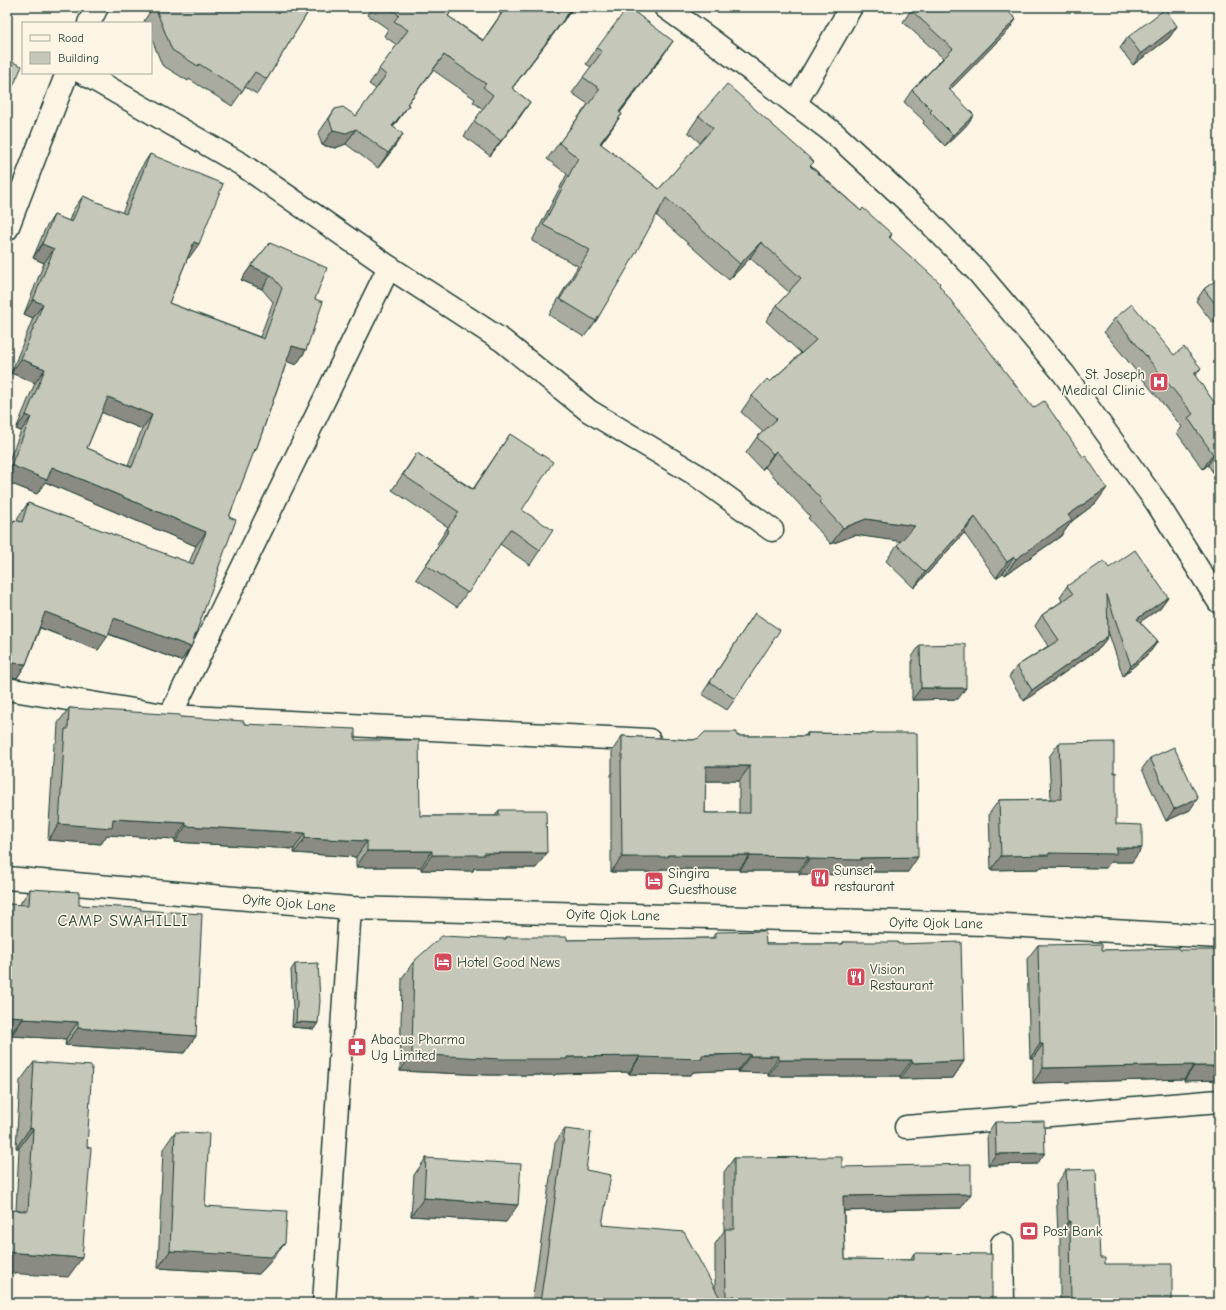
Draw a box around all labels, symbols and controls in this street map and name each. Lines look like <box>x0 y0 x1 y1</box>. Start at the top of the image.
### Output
legend <box>22 22 152 74</box>
text: Road <box>58 31 84 45</box>
text: Building <box>58 51 99 65</box>
place label: St. Joseph Medical Clinic <box>1061 366 1145 399</box>
hospital icon: St. Joseph Medical Clinic <box>1148 371 1170 393</box>
place label: Sunset restaurant <box>834 862 895 895</box>
place label: Singira Guesthouse <box>668 865 737 898</box>
restaurant icon: Sunset restaurant <box>809 867 831 889</box>
hotel icon: Singira Guesthouse <box>643 870 665 892</box>
street label: Oyite Ojok Lane <box>242 890 336 916</box>
street label: Oyite Ojok Lane <box>566 906 660 924</box>
district label: CAMP SWAHILLI <box>57 912 189 930</box>
street label: Oyite Ojok Lane <box>889 914 983 932</box>
hotel icon: Hotel Good News <box>432 951 454 973</box>
place label: Hotel Good News <box>457 954 560 971</box>
place label: Vision Restaurant <box>870 961 934 994</box>
restaurant icon: Vision Restaurant <box>845 966 867 988</box>
place label: Abacus Pharma Ug Limited <box>371 1031 465 1064</box>
pharmacy icon: Abacus Pharma Ug Limited <box>346 1036 368 1058</box>
bank icon: Post Bank <box>1018 1220 1040 1242</box>
place label: Post Bank <box>1043 1223 1103 1240</box>

